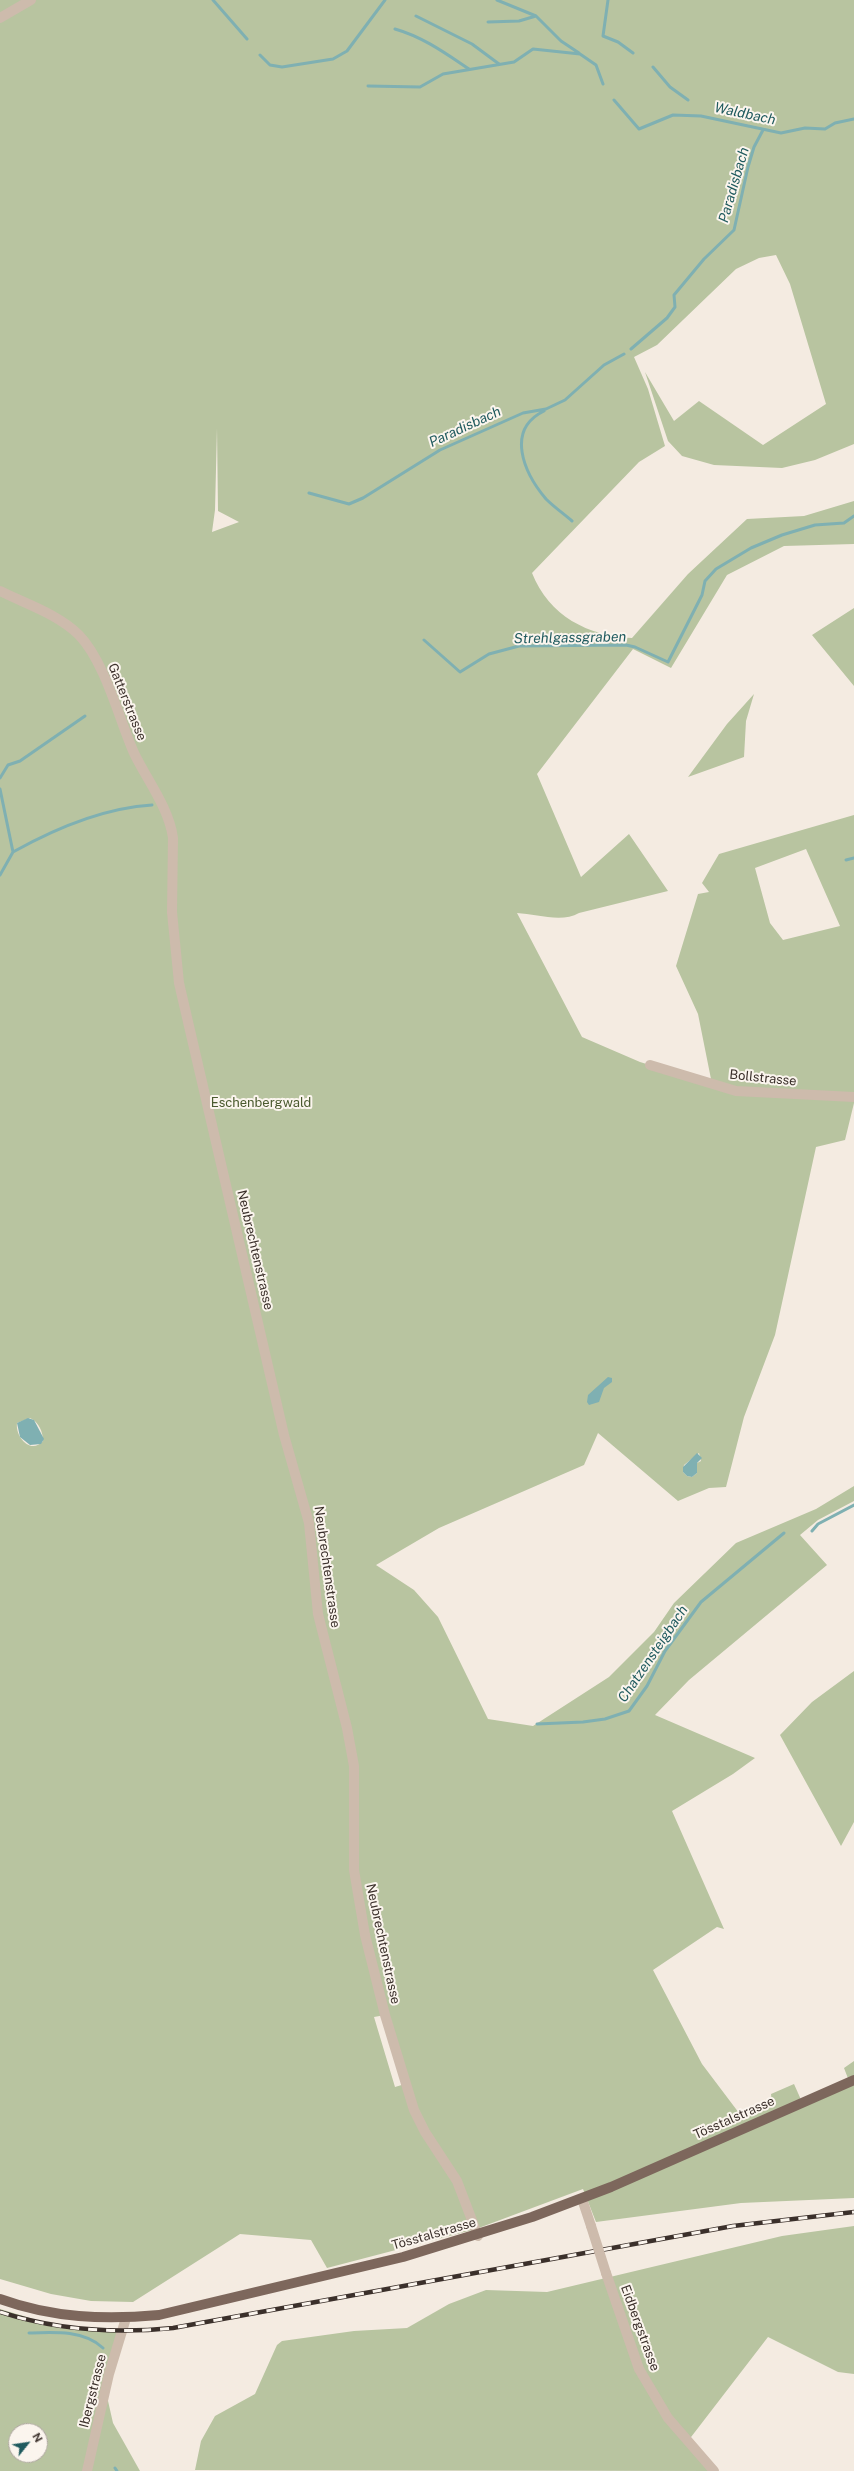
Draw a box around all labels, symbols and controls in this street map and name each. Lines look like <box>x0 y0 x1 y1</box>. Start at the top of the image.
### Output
water label: Waldbach <box>713 99 777 129</box>
water label: Paradisbach <box>715 145 753 225</box>
water label: Paradisbach <box>426 403 504 451</box>
water label: Strehlgassgraben <box>514 629 626 647</box>
street label: Gatterstrasse <box>104 661 150 743</box>
street label: Bollstrasse <box>729 1067 797 1089</box>
park label: Eschenbergwald <box>211 1095 311 1111</box>
street label: Neubrechtenstrasse <box>234 1189 276 1311</box>
street label: Neubrechtenstrasse <box>311 1505 343 1629</box>
water label: Chatzensteigbach <box>614 1602 692 1706</box>
street label: Neubrechtenstrasse <box>363 1882 403 2006</box>
street label: Tösstalstrasse <box>691 2093 777 2143</box>
street label: Tösstalstrasse <box>390 2215 478 2253</box>
street label: Eidbergstrasse <box>617 2283 663 2373</box>
street label: Ibergstrasse <box>76 2352 110 2430</box>
north arrow <box>8 2423 48 2463</box>
text: N <box>30 2431 45 2444</box>

